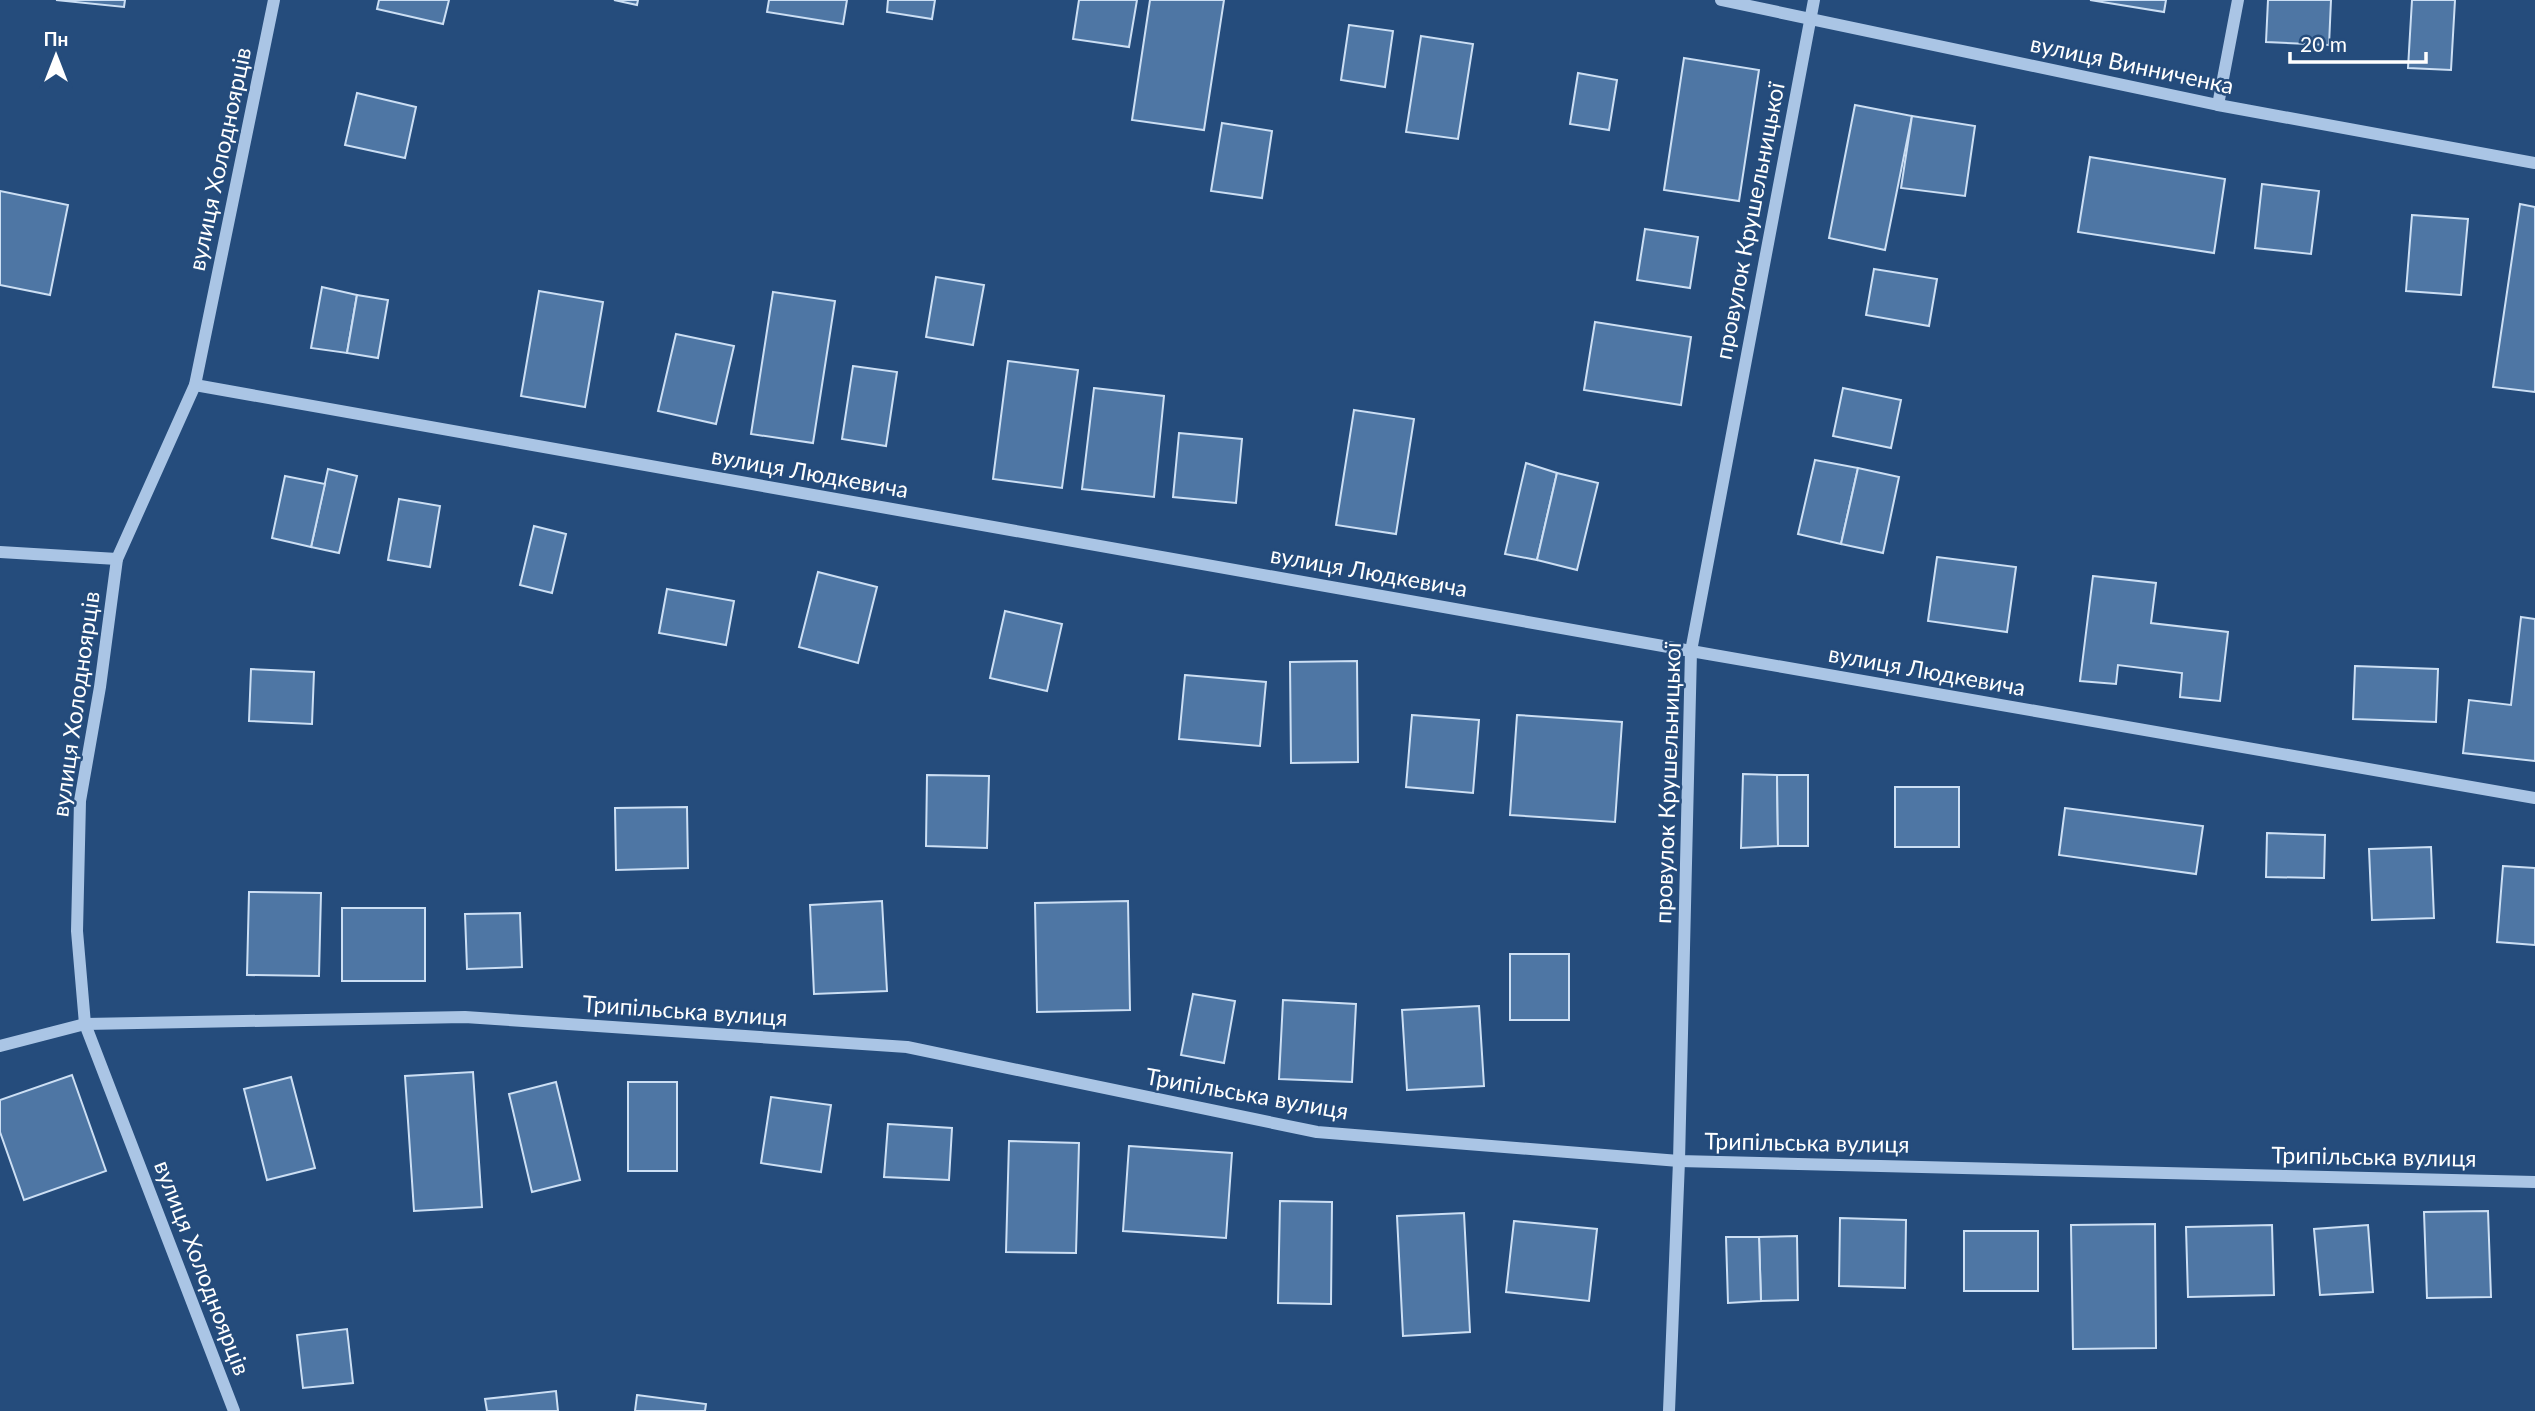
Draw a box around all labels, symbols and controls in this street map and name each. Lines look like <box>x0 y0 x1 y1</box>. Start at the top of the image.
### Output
north arrow <box>21 21 91 91</box>
scale bar <box>2290 21 2426 65</box>
text: Пн <box>44 27 68 50</box>
street label: вулиця Винниченка <box>2028 29 2236 99</box>
text: 20 m <box>2300 31 2347 56</box>
street label: вулиця Холодноярців <box>182 45 256 273</box>
street label: провулок Крушельницької <box>1708 80 1790 362</box>
street label: вулиця Людкевича <box>709 441 911 503</box>
street label: вулиця Людкевича <box>1268 540 1470 602</box>
street label: вулиця Холодноярців <box>45 589 105 819</box>
street label: вулиця Людкевича <box>1826 639 2028 701</box>
street label: провулок Крушельницької <box>1648 641 1686 924</box>
street label: Трипільська вулиця <box>582 989 788 1031</box>
street label: Трипільська вулиця <box>1144 1061 1351 1125</box>
street label: Трипільська вулиця <box>1704 1126 1910 1158</box>
street label: Трипільська вулиця <box>2271 1140 2477 1172</box>
street label: вулиця Холодноярців <box>149 1156 257 1379</box>

